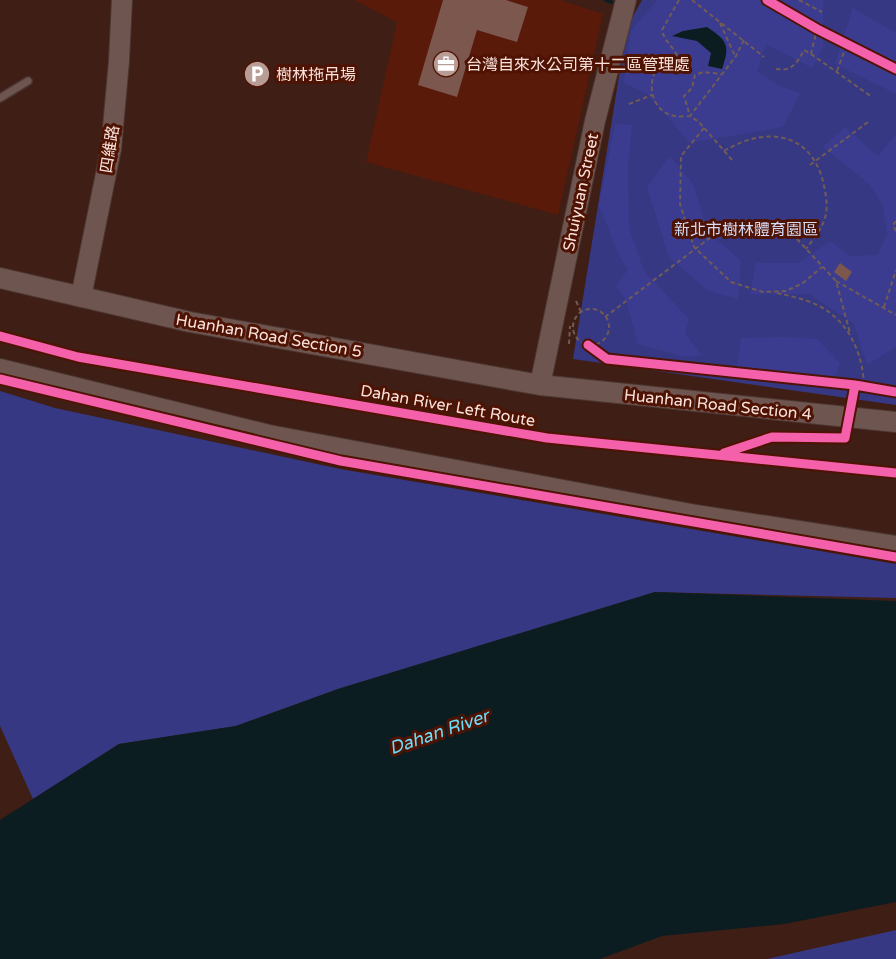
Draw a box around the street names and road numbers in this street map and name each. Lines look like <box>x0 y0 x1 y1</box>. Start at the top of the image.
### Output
street label: 四維路 <box>96 124 124 174</box>
street label: Shuiyuan Street <box>559 131 603 253</box>
street label: Huanhan Road Section 5 <box>174 310 363 362</box>
street label: Dahan River Left Route <box>359 381 537 431</box>
street label: Huanhan Road Section 4 <box>623 385 813 425</box>

